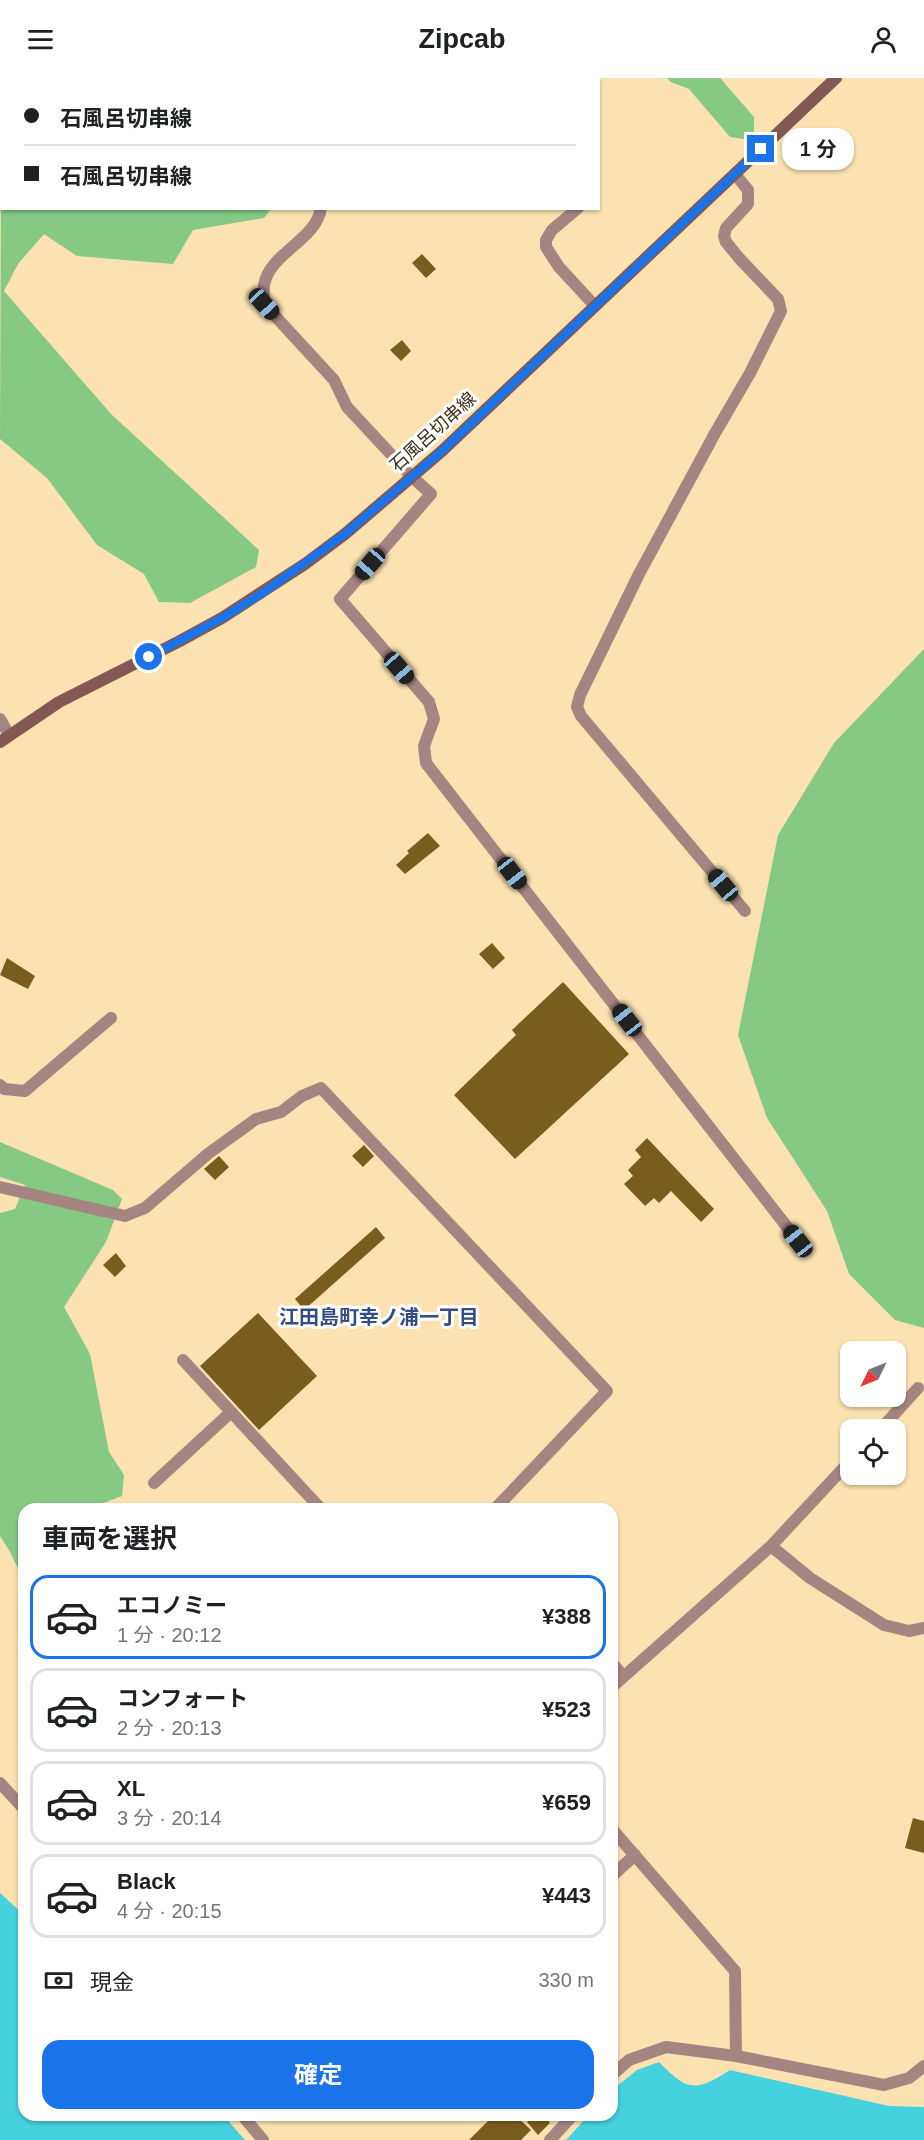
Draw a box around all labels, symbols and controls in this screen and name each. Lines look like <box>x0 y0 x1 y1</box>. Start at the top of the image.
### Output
icon: menu <box>24 23 57 56</box>
icon: person <box>867 23 900 56</box>
text: Zipcab <box>418 24 506 54</box>
text: 石風呂切串線 <box>60 106 192 131</box>
callout: 1 分 <box>782 128 854 170</box>
route end <box>747 135 774 162</box>
text: 1 分 <box>800 138 836 160</box>
text: 石風呂切串線 <box>60 164 192 189</box>
car <box>245 285 283 323</box>
street label: 石風呂切串線 <box>386 388 480 476</box>
car <box>351 545 389 583</box>
route start <box>135 643 162 670</box>
car <box>380 649 418 687</box>
car <box>494 853 530 893</box>
car <box>705 865 741 905</box>
car <box>609 1000 645 1040</box>
car <box>780 1221 816 1261</box>
district label: 江田島町幸ノ浦一丁目 <box>279 1306 479 1328</box>
north arrow <box>840 1341 906 1407</box>
map controls <box>840 1341 906 1485</box>
button: locate <box>840 1419 906 1485</box>
text: 車両を選択 <box>42 1524 177 1554</box>
icon: car <box>45 1590 99 1644</box>
text: エコノミー <box>117 1593 227 1618</box>
text: ¥388 <box>542 1604 591 1629</box>
text: 1 分 · 20:12 <box>117 1624 222 1646</box>
icon: car <box>45 1683 99 1737</box>
text: コンフォート <box>117 1686 248 1711</box>
text: ¥523 <box>542 1697 591 1722</box>
text: 2 分 · 20:13 <box>117 1717 222 1739</box>
icon: car <box>45 1776 99 1830</box>
text: XL <box>117 1776 145 1801</box>
text: ¥659 <box>542 1790 591 1815</box>
text: 3 分 · 20:14 <box>117 1807 222 1829</box>
icon: car <box>45 1869 99 1923</box>
text: Black <box>117 1869 176 1894</box>
text: ¥443 <box>542 1883 591 1908</box>
text: 4 分 · 20:15 <box>117 1900 222 1922</box>
icon: cash <box>42 1964 75 1997</box>
text: 330 m <box>538 1969 594 1991</box>
text: 現金 <box>90 1970 134 1995</box>
button: 確定 <box>42 2040 594 2109</box>

